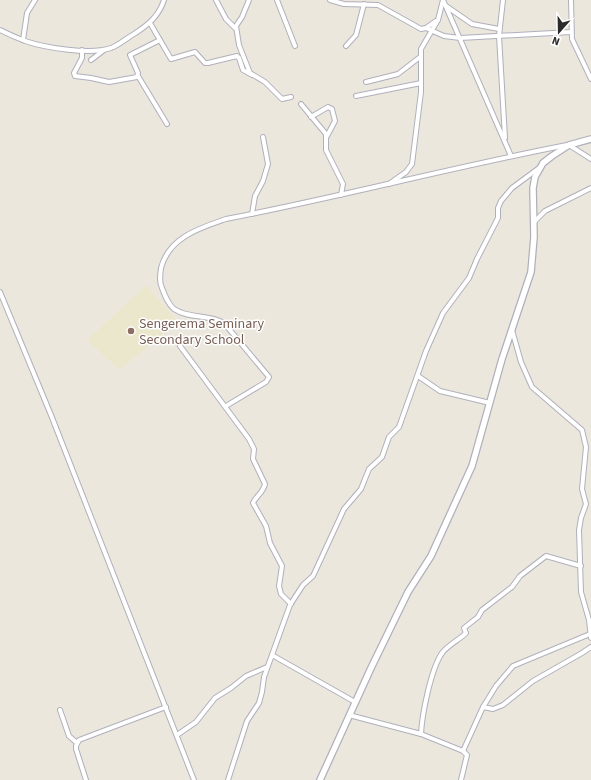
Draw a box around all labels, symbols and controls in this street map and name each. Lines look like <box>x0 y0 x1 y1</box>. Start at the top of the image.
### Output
north arrow <box>539 12 579 52</box>
text: N <box>550 33 562 49</box>
place label: Sengerema Seminary Secondary School <box>139 314 264 350</box>
marker: Sengerema Seminary Secondary School <box>126 326 136 336</box>

